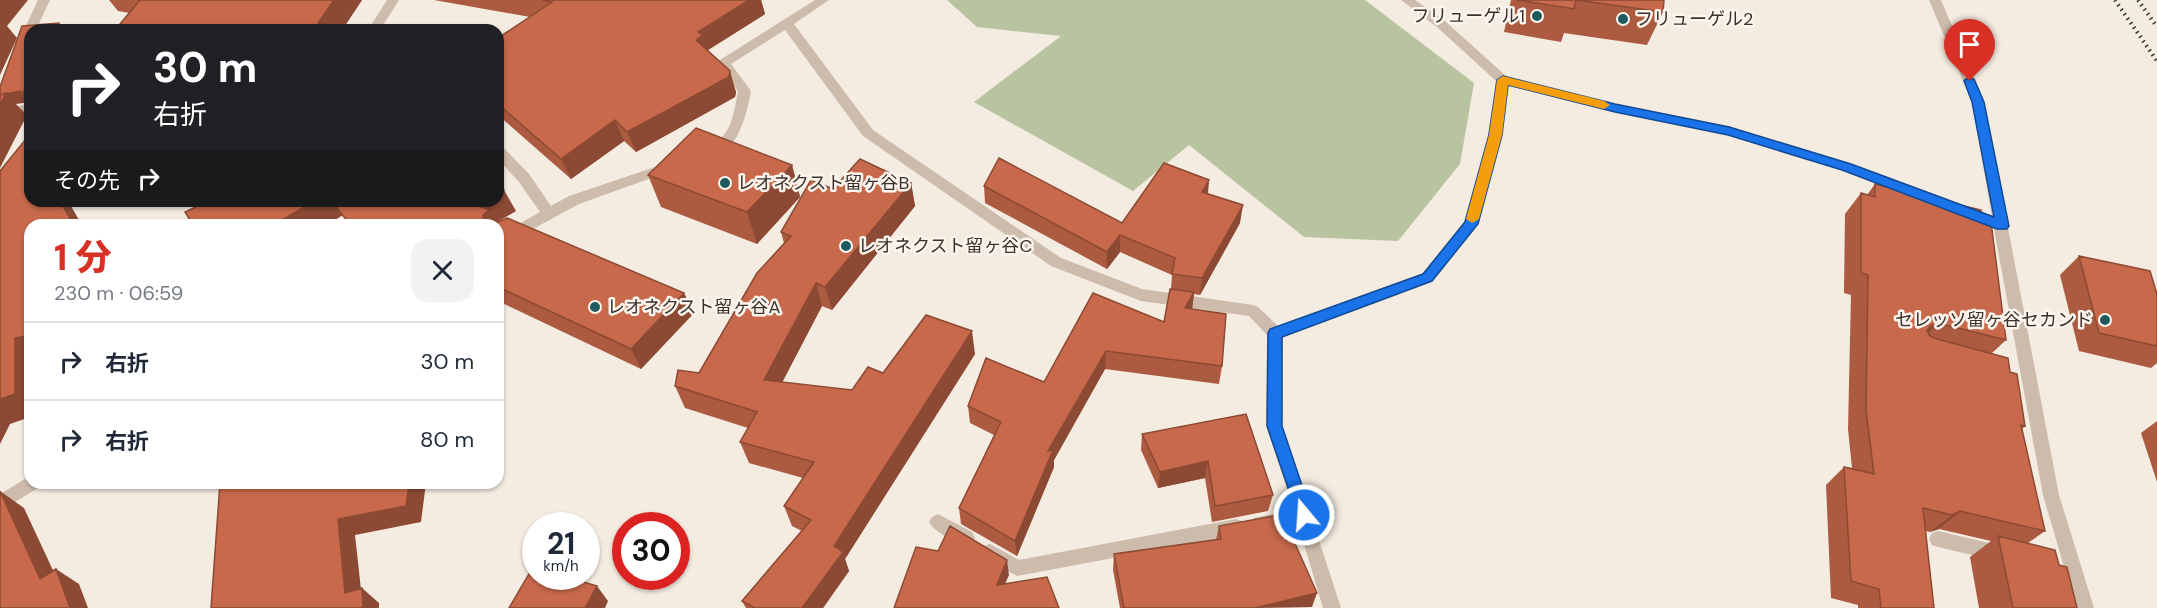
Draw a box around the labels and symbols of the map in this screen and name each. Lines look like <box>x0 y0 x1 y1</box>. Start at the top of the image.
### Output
place label: フリューゲル1 <box>1411 4 1525 28</box>
place label: フリューゲル2 <box>1635 7 1753 31</box>
marker: フリューゲル1 <box>1530 9 1544 23</box>
marker: フリューゲル2 <box>1616 12 1630 26</box>
pin <box>1944 19 1995 81</box>
place label: レオネクスト留ヶ谷B <box>737 171 909 195</box>
marker: レオネクスト留ヶ谷B <box>718 176 732 190</box>
place label: レオネクスト留ヶ谷C <box>858 234 1032 258</box>
marker: レオネクスト留ヶ谷C <box>839 239 853 253</box>
place label: レオネクスト留ヶ谷A <box>607 295 780 319</box>
marker: レオネクスト留ヶ谷A <box>588 300 602 314</box>
place label: セレッソ留ヶ谷セカンド <box>1895 308 2093 332</box>
marker: セレッソ留ヶ谷セカンド <box>2098 313 2112 327</box>
position arrow <box>1272 483 1336 547</box>
speed limit sign: 30 <box>612 512 690 590</box>

